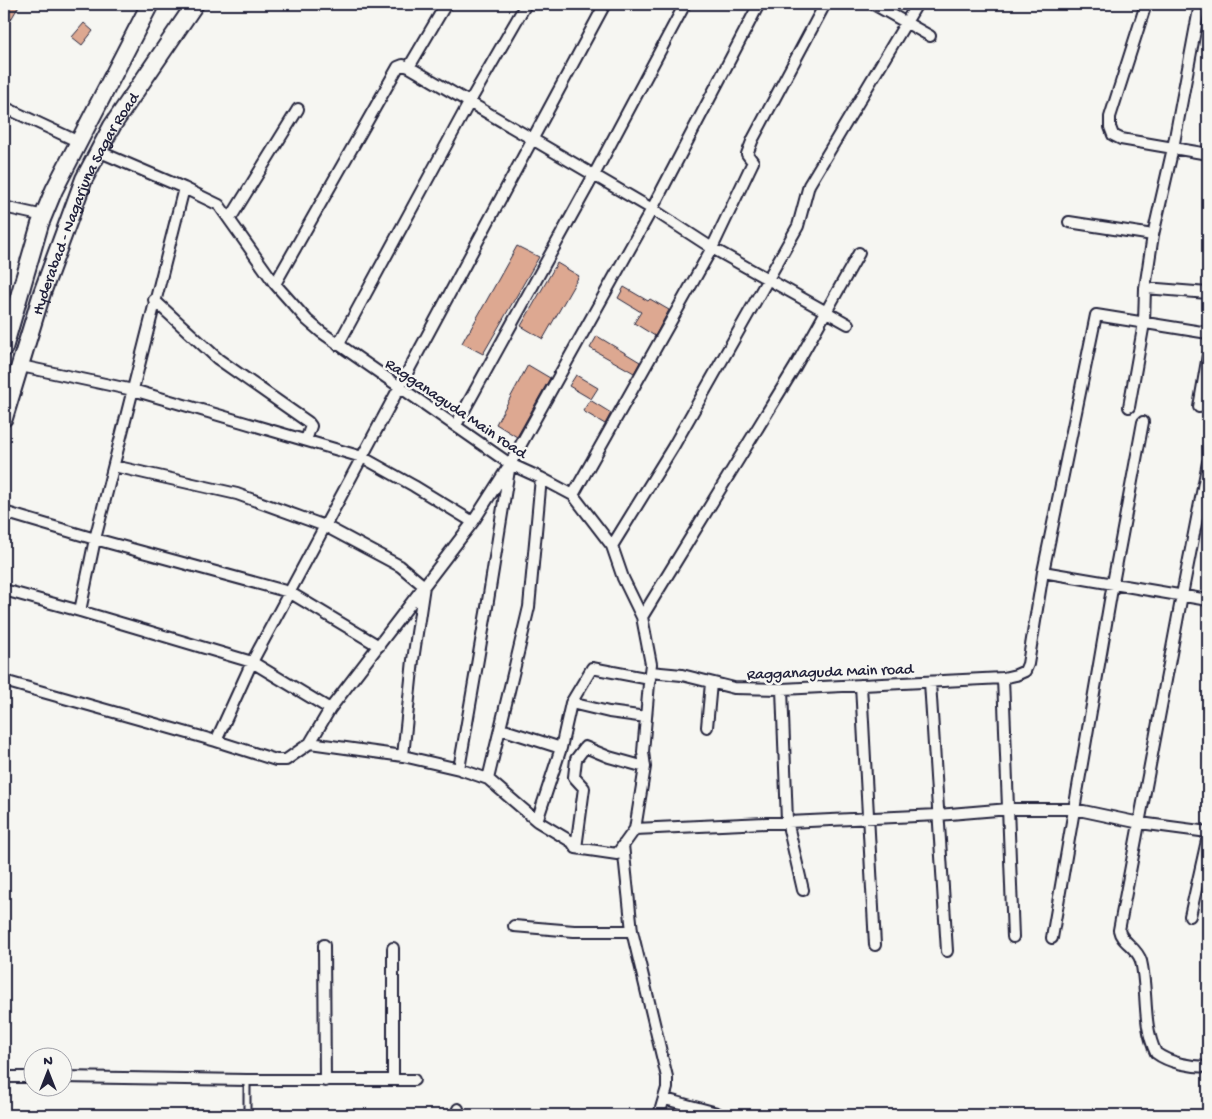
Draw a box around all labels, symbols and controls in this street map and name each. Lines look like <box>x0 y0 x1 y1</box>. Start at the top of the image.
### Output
street label: Hyderabad - Nagarjuna Sagar Road <box>30 89 146 318</box>
street label: Ragganaguda Main road <box>381 355 531 465</box>
street label: Ragganaguda Main road <box>747 661 915 686</box>
north arrow <box>22 1046 72 1096</box>
text: N <box>43 1053 53 1070</box>

